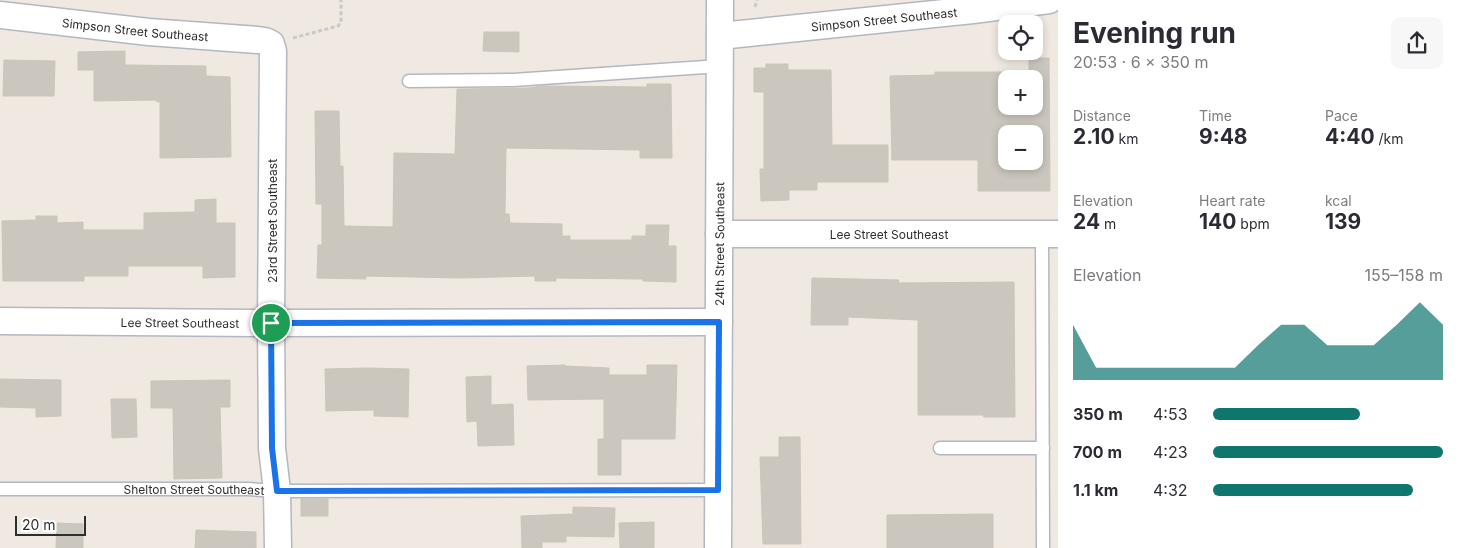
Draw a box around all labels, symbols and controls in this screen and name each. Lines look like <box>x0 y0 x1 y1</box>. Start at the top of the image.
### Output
street label: Simpson Street Southeast <box>810 4 958 34</box>
street label: Simpson Street Southeast <box>61 15 209 44</box>
map controls <box>998 15 1043 170</box>
button: locate <box>998 15 1043 60</box>
text: Evening run <box>1073 16 1236 50</box>
button: share <box>1391 17 1443 69</box>
text: 20:53 · 6 × 350 m <box>1073 52 1208 72</box>
button: + <box>998 70 1043 115</box>
text: Distance <box>1073 107 1131 124</box>
text: Time <box>1199 107 1232 124</box>
text: Pace <box>1325 107 1358 124</box>
text: 2.10 <box>1073 124 1115 149</box>
text: 9:48 <box>1199 124 1248 149</box>
text: 4:40 <box>1325 124 1375 149</box>
button: − <box>998 125 1043 170</box>
text: km <box>1115 130 1138 147</box>
text: /km <box>1375 130 1404 147</box>
street label: 23rd Street Southeast <box>265 159 280 283</box>
street label: 24th Street Southeast <box>711 182 727 306</box>
text: Elevation <box>1073 192 1133 209</box>
text: Heart rate <box>1199 192 1265 209</box>
text: kcal <box>1325 192 1352 209</box>
text: 24 <box>1073 209 1100 234</box>
text: 140 <box>1199 209 1236 234</box>
text: 139 <box>1325 209 1361 234</box>
text: m <box>1100 215 1116 232</box>
text: bpm <box>1236 215 1270 232</box>
street label: Lee Street Southeast <box>830 227 948 242</box>
text: Elevation <box>1073 265 1142 285</box>
text: 155–158 m <box>1364 265 1443 285</box>
pin <box>250 302 292 344</box>
icon: arrive <box>257 309 285 337</box>
street label: Lee Street Southeast <box>121 314 239 330</box>
text: 350 m <box>1073 404 1123 424</box>
text: 4:53 <box>1153 404 1188 424</box>
text: 700 m <box>1073 442 1122 462</box>
text: 4:23 <box>1153 442 1188 462</box>
text: 1.1 km <box>1073 480 1118 500</box>
text: 4:32 <box>1153 480 1188 500</box>
street label: Shelton Street Southeast <box>124 481 265 498</box>
scale bar <box>15 513 86 536</box>
text: 20 m <box>22 516 56 533</box>

